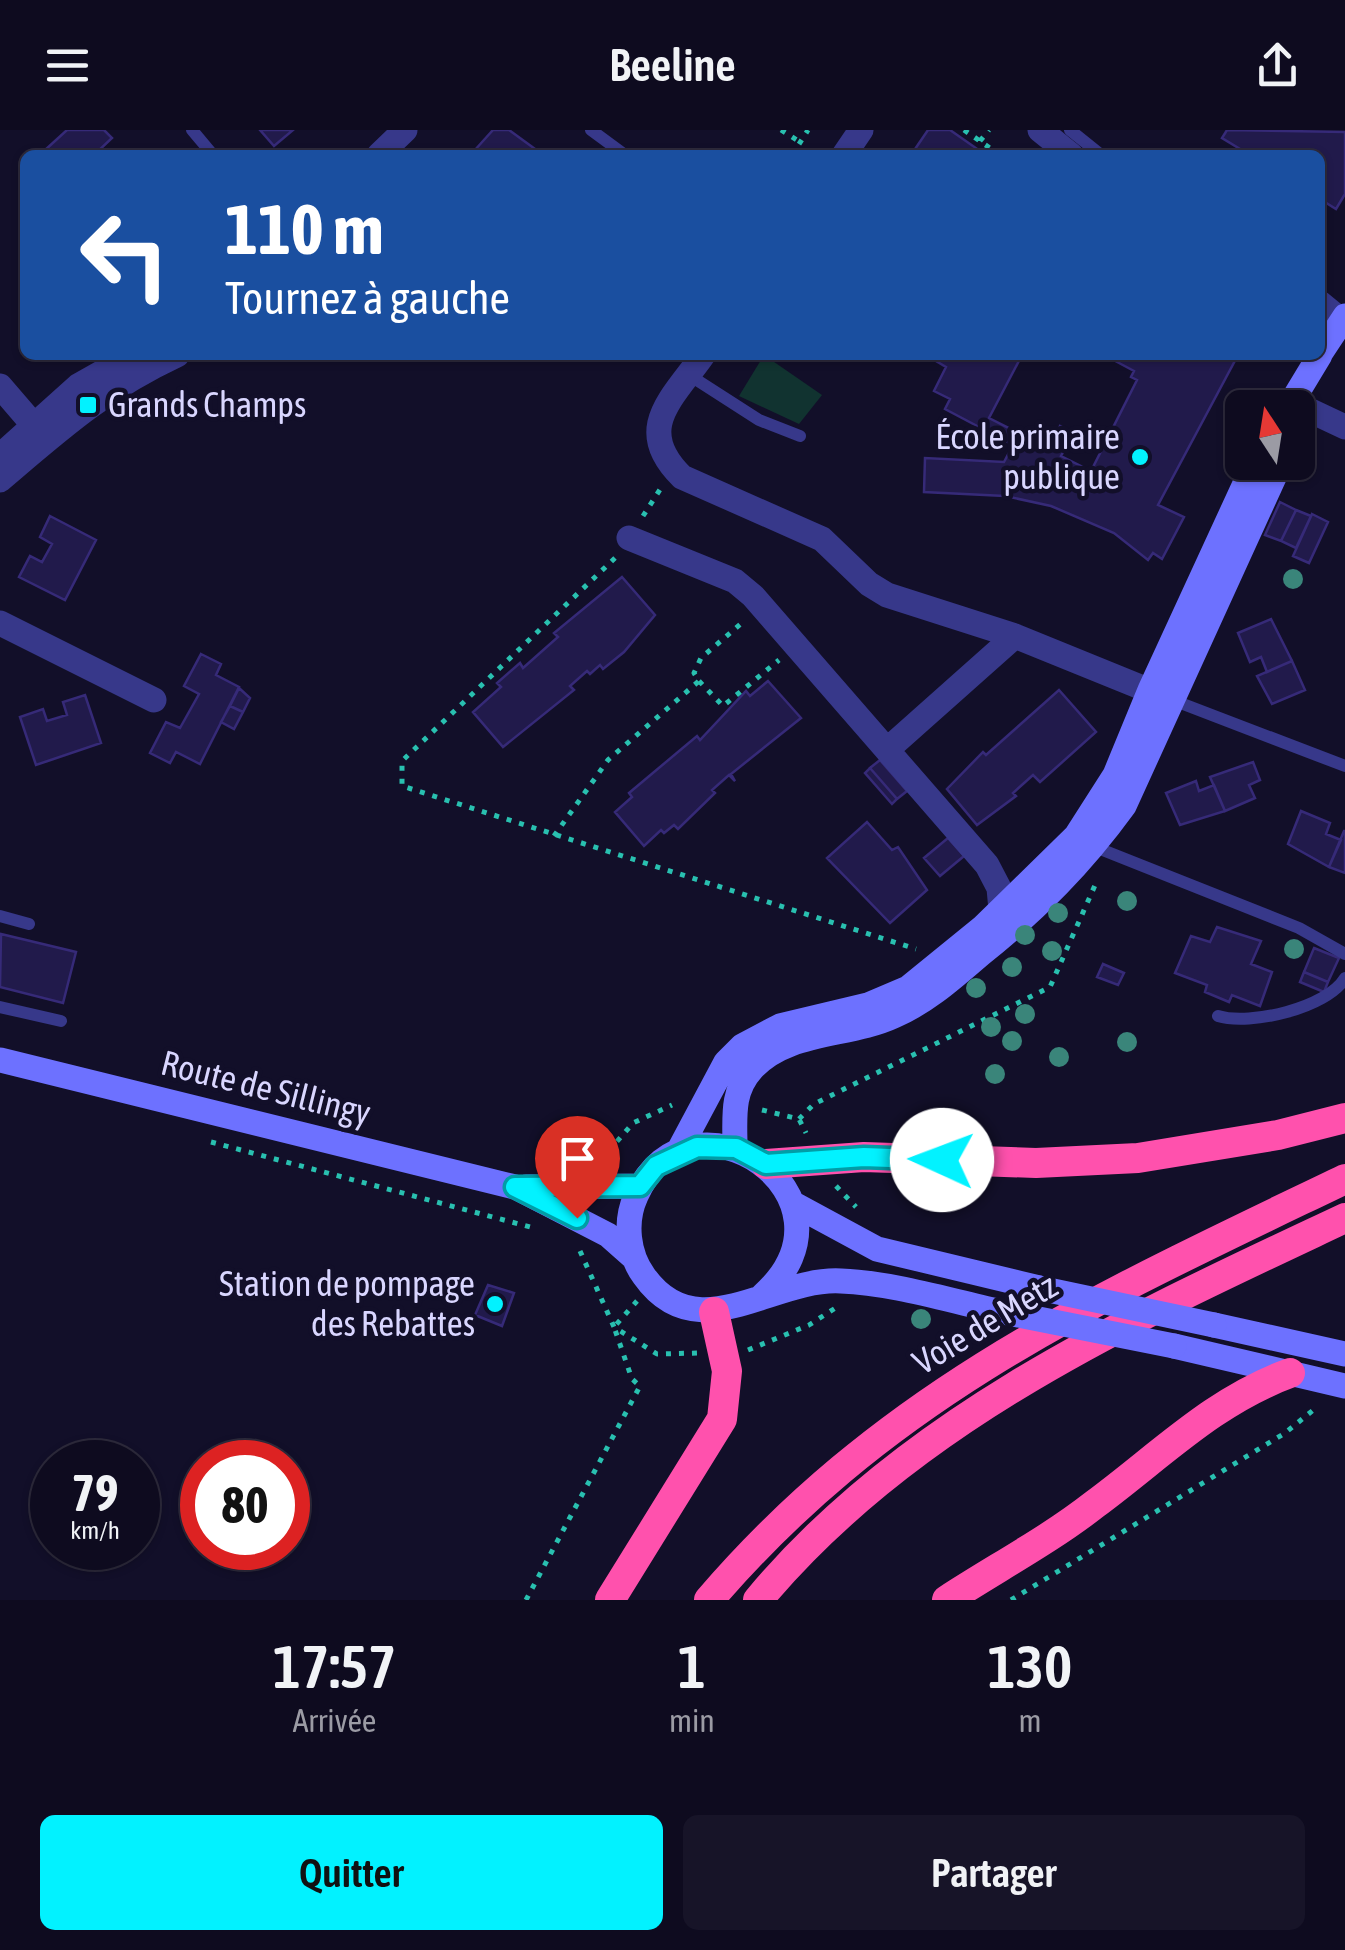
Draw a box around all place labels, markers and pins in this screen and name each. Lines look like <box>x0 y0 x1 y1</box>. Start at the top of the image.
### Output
place label: Grands Champs <box>108 384 306 424</box>
marker: Grands Champs <box>77 394 99 416</box>
place label: École primaire publique <box>935 416 1120 496</box>
marker: École primaire publique <box>1129 446 1151 468</box>
pin <box>535 1116 620 1219</box>
place label: Station de pompage des Rebattes <box>219 1263 475 1343</box>
marker: Station de pompage des Rebattes <box>484 1293 506 1315</box>

